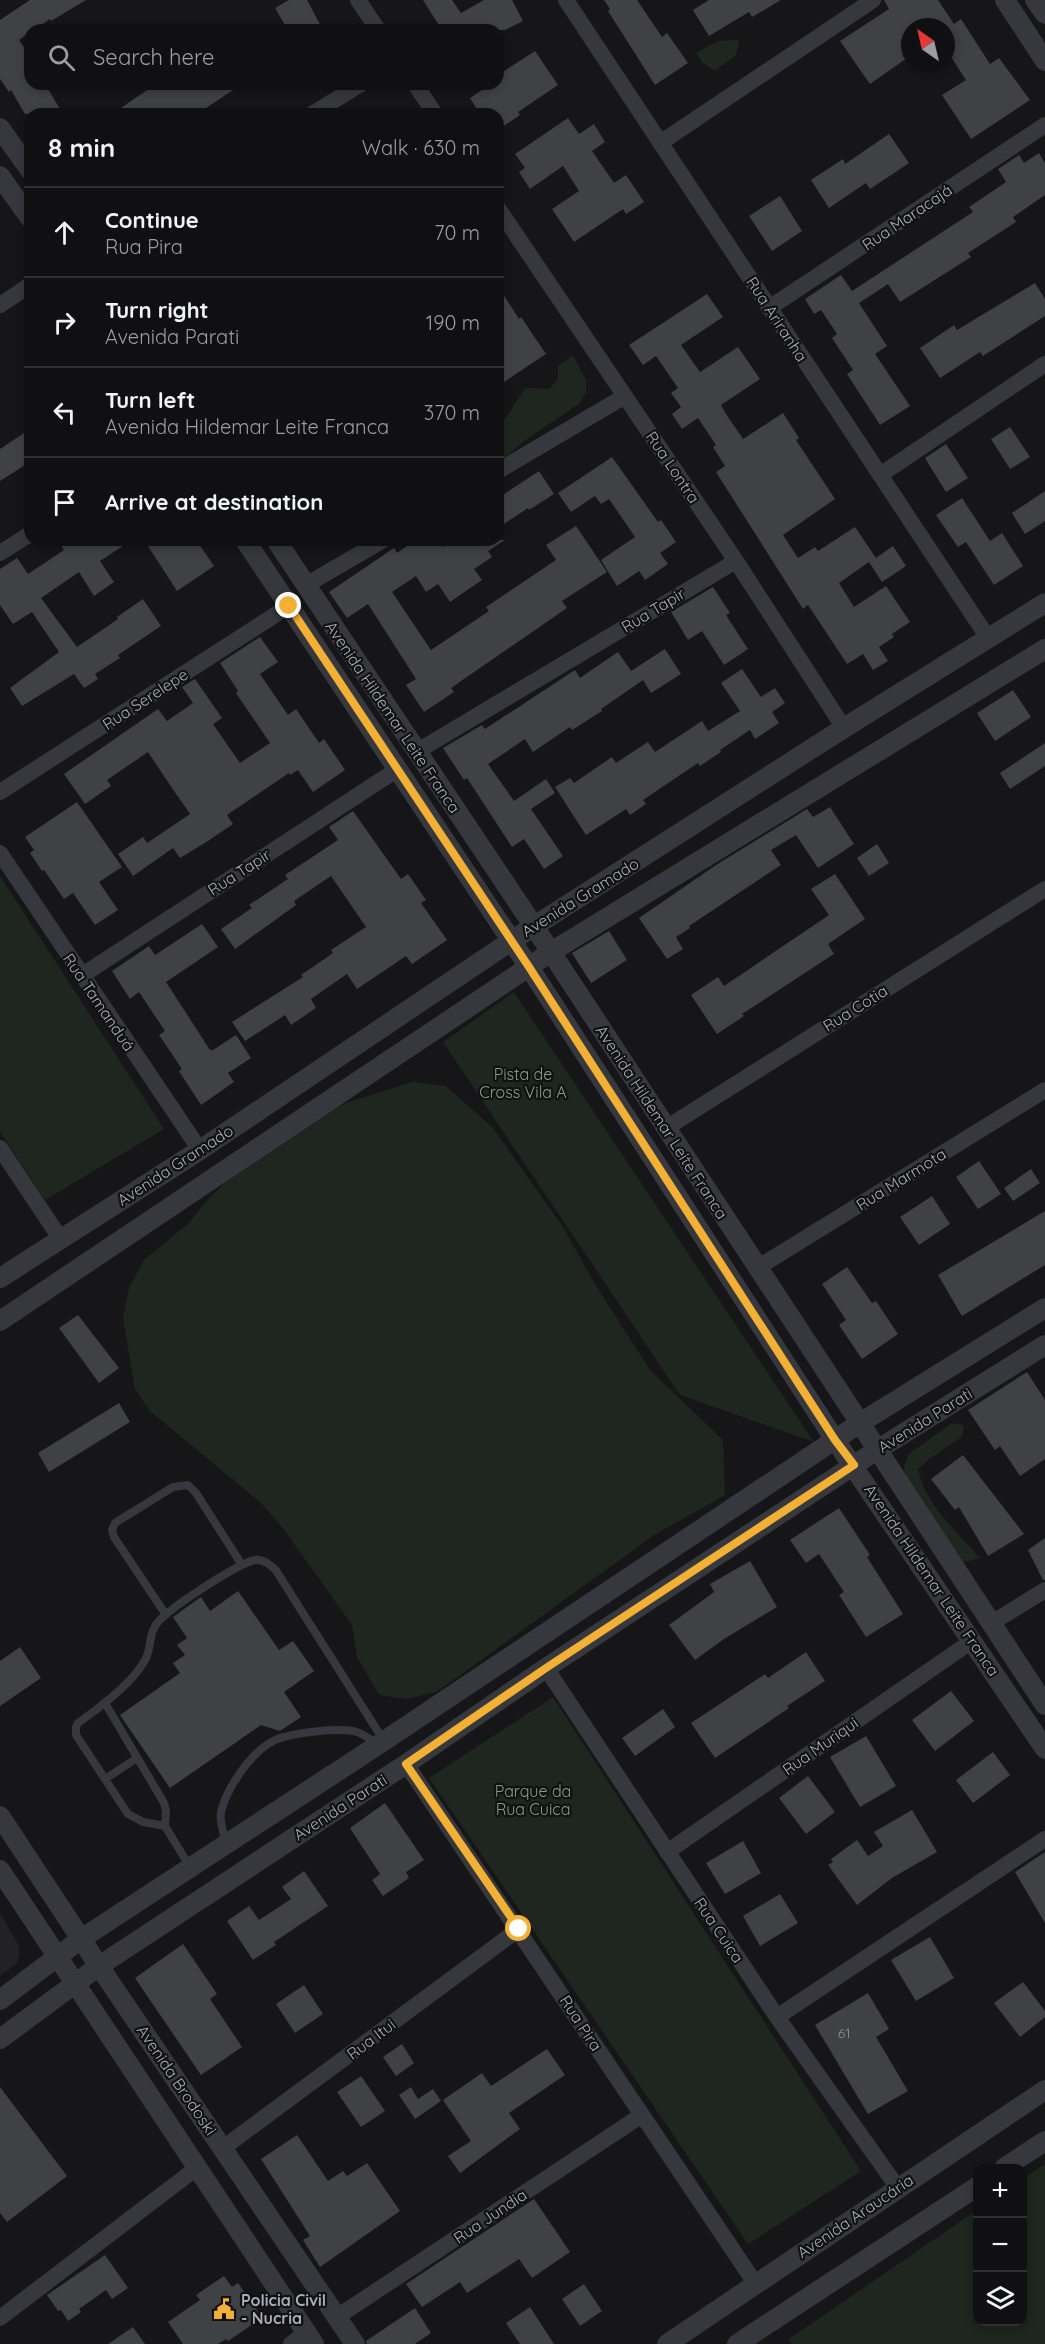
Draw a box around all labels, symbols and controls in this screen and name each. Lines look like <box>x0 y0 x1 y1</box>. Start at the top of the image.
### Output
north arrow <box>901 18 955 72</box>
search box <box>24 24 504 90</box>
icon: search <box>45 41 78 74</box>
text: Search here <box>93 43 214 71</box>
text: 8 min <box>48 131 115 164</box>
text: Walk · 630 m <box>362 135 480 160</box>
street label: Rua Maracajá <box>858 180 956 254</box>
text: Continue <box>105 206 199 234</box>
icon: ahead <box>48 216 81 249</box>
text: 70 m <box>434 220 480 245</box>
text: Rua Pira <box>105 234 183 259</box>
street label: Rua Ariranha <box>742 273 812 365</box>
text: Turn right <box>105 296 209 324</box>
icon: right <box>48 306 81 339</box>
text: 190 m <box>426 310 480 335</box>
text: Avenida Parati <box>105 324 239 349</box>
text: Turn left <box>105 386 195 414</box>
icon: left <box>48 396 81 429</box>
text: 370 m <box>424 400 480 425</box>
text: Avenida Hildemar Leite Franca <box>105 414 389 439</box>
street label: Rua Lontra <box>642 427 704 507</box>
icon: arrive <box>48 486 81 519</box>
text: Arrive at destination <box>105 488 323 516</box>
street label: Rua Tapir <box>618 583 688 637</box>
route end <box>275 592 301 618</box>
street label: Avenida Hildemar Leite Franca <box>321 617 465 817</box>
street label: Rua Serelepe <box>98 664 192 734</box>
street label: Rua Tapir <box>204 844 274 900</box>
street label: Avenida Gramado <box>518 853 642 941</box>
street label: Rua Tamanduá <box>59 949 139 1055</box>
street label: Rua Cotia <box>819 980 891 1036</box>
street label: Avenida Hildemar Leite Franca <box>592 1021 732 1223</box>
park label: Pista de Cross Vila A <box>479 1064 567 1102</box>
street label: Avenida Gramado <box>113 1120 237 1210</box>
street label: Rua Marmota <box>852 1143 950 1215</box>
street label: Avenida Parati <box>874 1383 976 1457</box>
street label: Avenida Hildemar Leite Franca <box>860 1480 1004 1680</box>
street label: Rua Muriqui <box>778 1713 862 1779</box>
street label: Avenida Parati <box>290 1769 390 1845</box>
park label: Parque da Rua Cuica <box>495 1781 571 1819</box>
street label: Rua Cuica <box>690 1893 748 1967</box>
route start <box>505 1915 531 1941</box>
street label: Rua Pira <box>556 1991 606 2055</box>
street label: Rua Itui <box>343 2014 399 2064</box>
street label: Avenida Brodoski <box>133 2021 221 2139</box>
house number: 61 <box>838 2024 850 2042</box>
map controls <box>973 2164 1027 2326</box>
button: + <box>973 2164 1027 2218</box>
street label: Avenida Araucária <box>793 2170 917 2262</box>
street label: Rua Jundia <box>450 2184 530 2248</box>
button: − <box>973 2218 1027 2272</box>
button: layers <box>973 2272 1027 2326</box>
place label: Policia Civil - Nucria <box>241 2290 326 2328</box>
public building icon: Policia Civil - Nucria <box>212 2297 236 2321</box>

